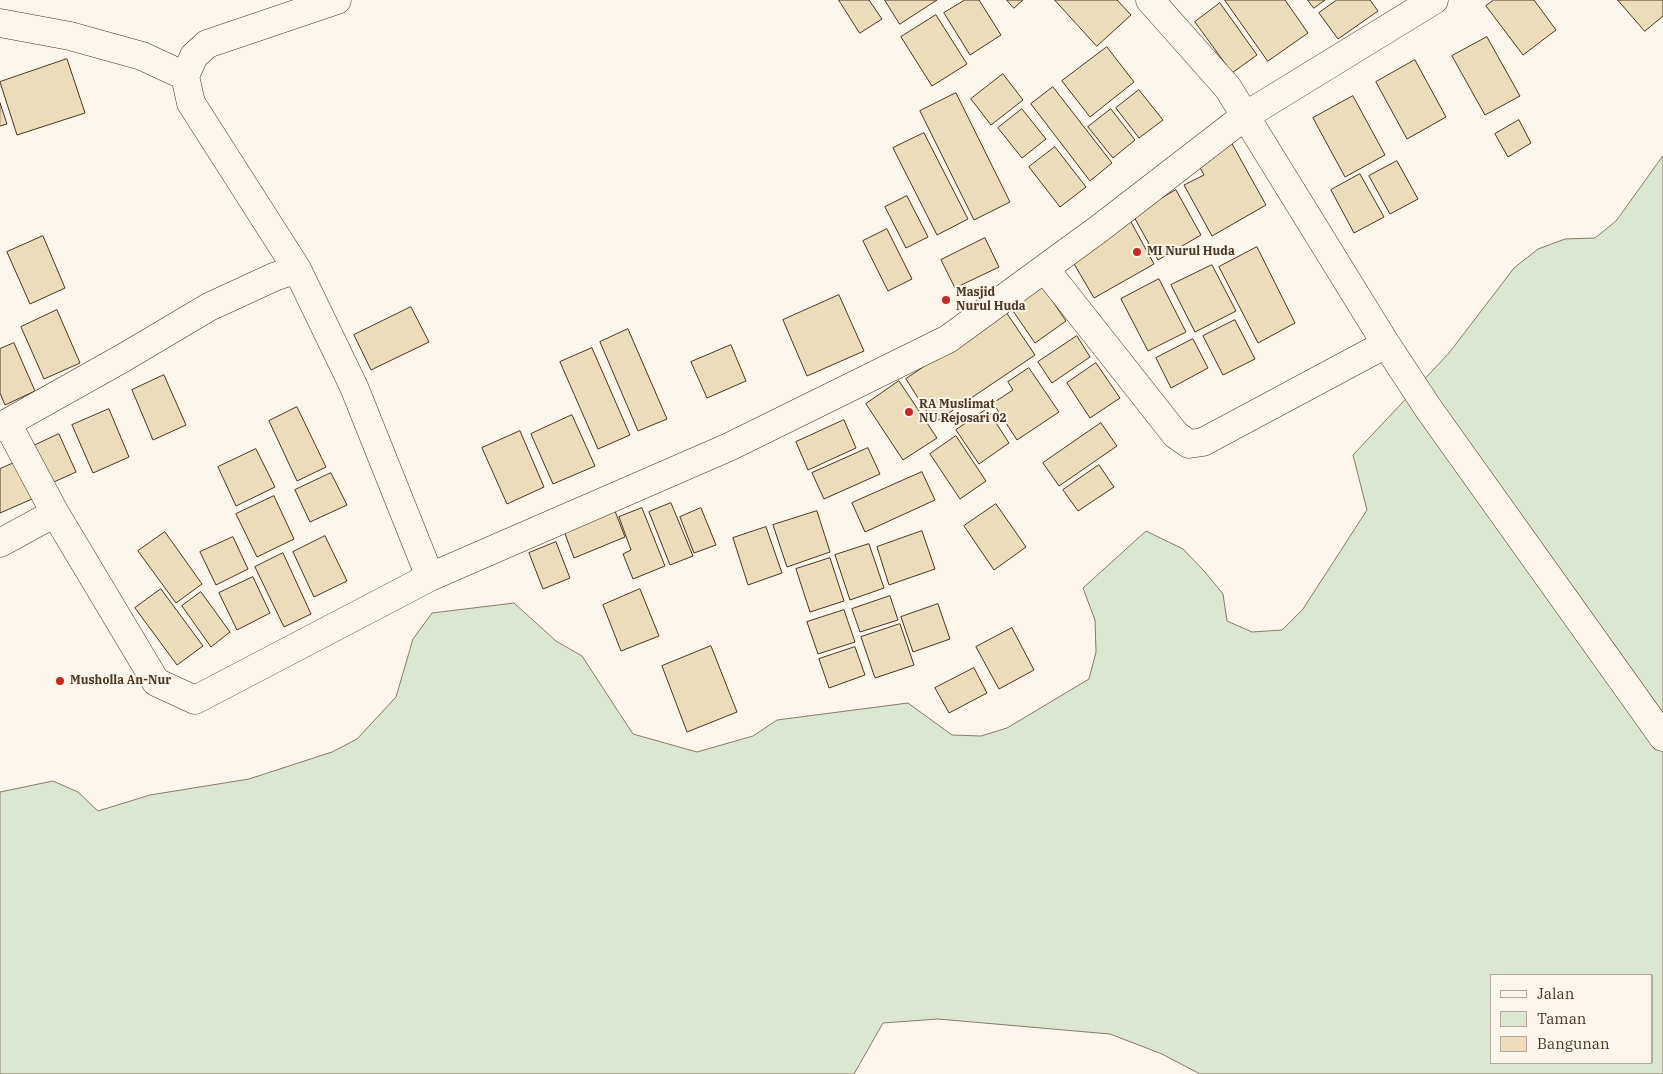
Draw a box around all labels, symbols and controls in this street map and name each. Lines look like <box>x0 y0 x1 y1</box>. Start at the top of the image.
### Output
place label: MI Nurul Huda <box>1147 245 1235 259</box>
marker: MI Nurul Huda <box>1131 246 1143 258</box>
place label: Masjid Nurul Huda <box>956 286 1026 314</box>
marker: Masjid Nurul Huda <box>940 294 952 306</box>
place label: RA Muslimat NU Rejosari 02 <box>919 398 1007 426</box>
marker: RA Muslimat NU Rejosari 02 <box>903 406 915 418</box>
place label: Musholla An-Nur <box>70 674 171 688</box>
marker: Musholla An-Nur <box>54 675 66 687</box>
legend <box>1490 974 1653 1064</box>
text: Jalan <box>1537 984 1574 1003</box>
text: Taman <box>1537 1009 1586 1028</box>
text: Bangunan <box>1537 1034 1610 1053</box>

